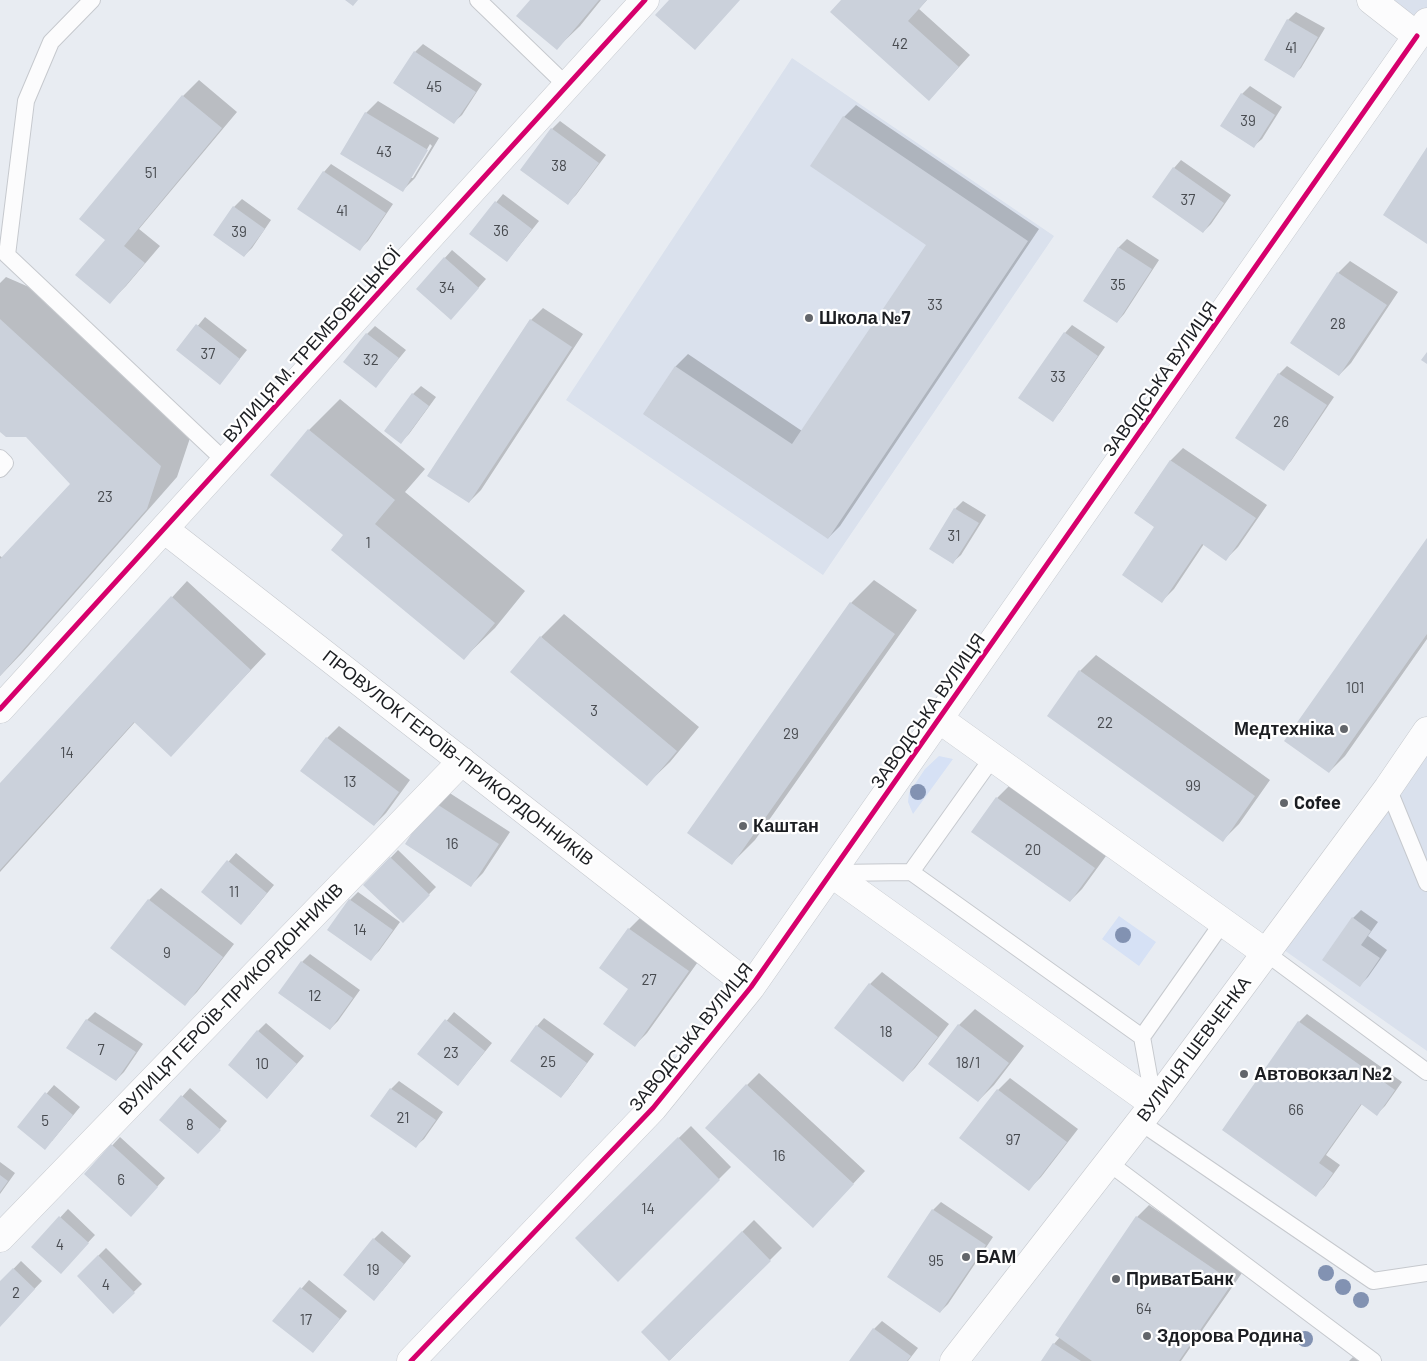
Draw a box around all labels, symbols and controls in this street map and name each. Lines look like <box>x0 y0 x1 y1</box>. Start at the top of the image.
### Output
house number: 42 <box>892 35 908 53</box>
house number: 41 <box>1285 39 1297 57</box>
house number: 45 <box>426 78 442 96</box>
house number: 39 <box>1240 112 1256 130</box>
house number: 43 <box>376 143 392 161</box>
house number: 38 <box>551 157 567 175</box>
house number: 51 <box>145 164 157 182</box>
house number: 37 <box>1181 191 1195 209</box>
house number: 41 <box>336 202 348 220</box>
house number: 36 <box>493 222 509 240</box>
house number: 39 <box>231 223 247 241</box>
street label: ВУЛИЦЯ М. ТРЕМБОВЕЦЬКОЇ <box>219 243 405 447</box>
house number: 35 <box>1110 276 1126 294</box>
house number: 34 <box>439 279 455 297</box>
house number: 33 <box>927 296 943 314</box>
street label: ЗАВОДСЬКА ВУЛИЦЯ <box>1098 297 1222 461</box>
place label: Школа №7 <box>819 307 910 329</box>
marker: Школа №7 <box>803 312 815 324</box>
house number: 28 <box>1330 315 1346 333</box>
house number: 37 <box>201 345 215 363</box>
house number: 32 <box>363 351 379 369</box>
house number: 33 <box>1050 368 1066 386</box>
house number: 26 <box>1273 413 1289 431</box>
house number: 23 <box>97 488 113 506</box>
house number: 31 <box>948 527 960 545</box>
house number: 1 <box>365 534 371 552</box>
street label: ЗАВОДСЬКА ВУЛИЦЯ <box>866 629 990 793</box>
street label: ПРОВУЛОК ГЕРОЇВ-ПРИКОРДОННИКІВ <box>318 646 598 870</box>
house number: 101 <box>1346 679 1364 697</box>
house number: 3 <box>590 702 598 720</box>
house number: 22 <box>1097 714 1113 732</box>
place label: Медтехніка <box>1234 718 1334 740</box>
marker: Медтехніка <box>1338 723 1350 735</box>
house number: 29 <box>783 725 799 743</box>
house number: 14 <box>60 744 74 762</box>
house number: 13 <box>344 773 356 791</box>
house number: 99 <box>1185 777 1201 795</box>
place label: Cofee <box>1294 792 1341 814</box>
marker: Cofee <box>1278 797 1290 809</box>
place label: Каштан <box>753 815 819 837</box>
marker: Каштан <box>737 820 749 832</box>
house number: 16 <box>446 835 458 853</box>
house number: 20 <box>1025 841 1041 859</box>
street label: ВУЛИЦЯ ГЕРОЇВ-ПРИКОРДОННИКІВ <box>114 879 348 1119</box>
house number: 11 <box>229 883 239 901</box>
house number: 14 <box>353 921 367 939</box>
house number: 9 <box>163 944 171 962</box>
street label: ЗАВОДСЬКА ВУЛИЦЯ <box>625 959 757 1115</box>
house number: 27 <box>641 971 657 989</box>
street label: ВУЛИЦЯ ШЕВЧЕНКА <box>1132 972 1256 1126</box>
house number: 12 <box>308 987 322 1005</box>
house number: 18 <box>879 1023 893 1041</box>
house number: 7 <box>97 1041 105 1059</box>
house number: 23 <box>443 1044 459 1062</box>
house number: 25 <box>540 1053 556 1071</box>
house number: 18/1 <box>956 1054 980 1072</box>
house number: 10 <box>255 1055 269 1073</box>
place label: Автовокзал №2 <box>1254 1063 1392 1085</box>
marker: Автовокзал №2 <box>1238 1068 1250 1080</box>
house number: 66 <box>1288 1101 1304 1119</box>
house number: 21 <box>396 1109 410 1127</box>
house number: 5 <box>41 1112 49 1130</box>
house number: 8 <box>186 1116 194 1134</box>
house number: 97 <box>1006 1131 1020 1149</box>
house number: 16 <box>773 1147 785 1165</box>
house number: 6 <box>117 1171 125 1189</box>
house number: 14 <box>641 1200 655 1218</box>
house number: 4 <box>56 1236 64 1254</box>
place label: БАМ <box>976 1246 1016 1268</box>
marker: БАМ <box>960 1251 972 1263</box>
house number: 95 <box>928 1252 944 1270</box>
house number: 19 <box>366 1261 380 1279</box>
place label: ПриватБанк <box>1126 1268 1233 1290</box>
marker: ПриватБанк <box>1110 1273 1122 1285</box>
house number: 4 <box>102 1276 110 1294</box>
house number: 2 <box>12 1284 20 1302</box>
house number: 64 <box>1136 1300 1152 1318</box>
house number: 17 <box>300 1311 312 1329</box>
place label: Здорова Родина <box>1157 1325 1303 1347</box>
marker: Здорова Родина <box>1141 1330 1153 1342</box>

